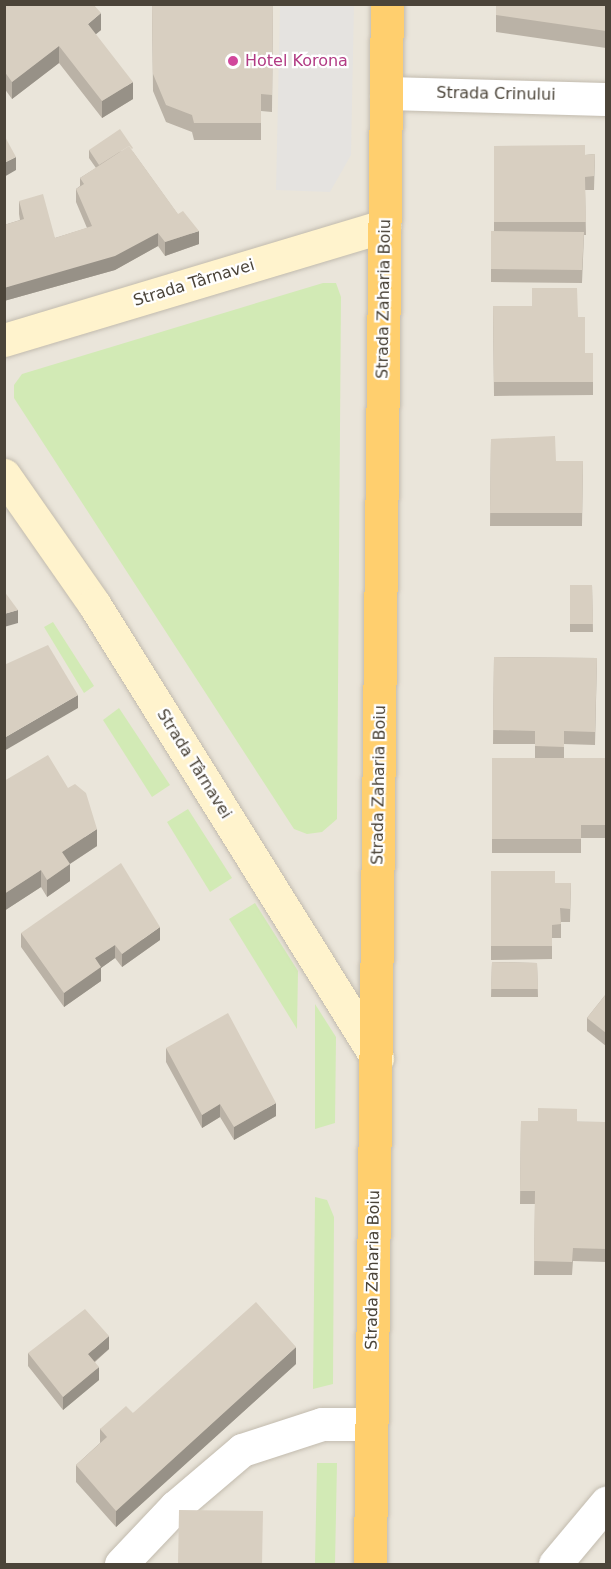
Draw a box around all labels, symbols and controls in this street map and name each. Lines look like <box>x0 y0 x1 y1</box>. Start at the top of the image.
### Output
place label: Hotel Korona <box>245 51 348 71</box>
marker: Hotel Korona <box>226 54 240 68</box>
street label: Strada Crinului <box>436 83 556 105</box>
street label: Strada Zaharia Boiu <box>373 219 395 379</box>
street label: Strada Târnavei <box>131 255 257 311</box>
street label: Strada Zaharia Boiu <box>368 705 390 865</box>
street label: Strada Târnavei <box>153 706 235 822</box>
street label: Strada Zaharia Boiu <box>362 1190 384 1350</box>

